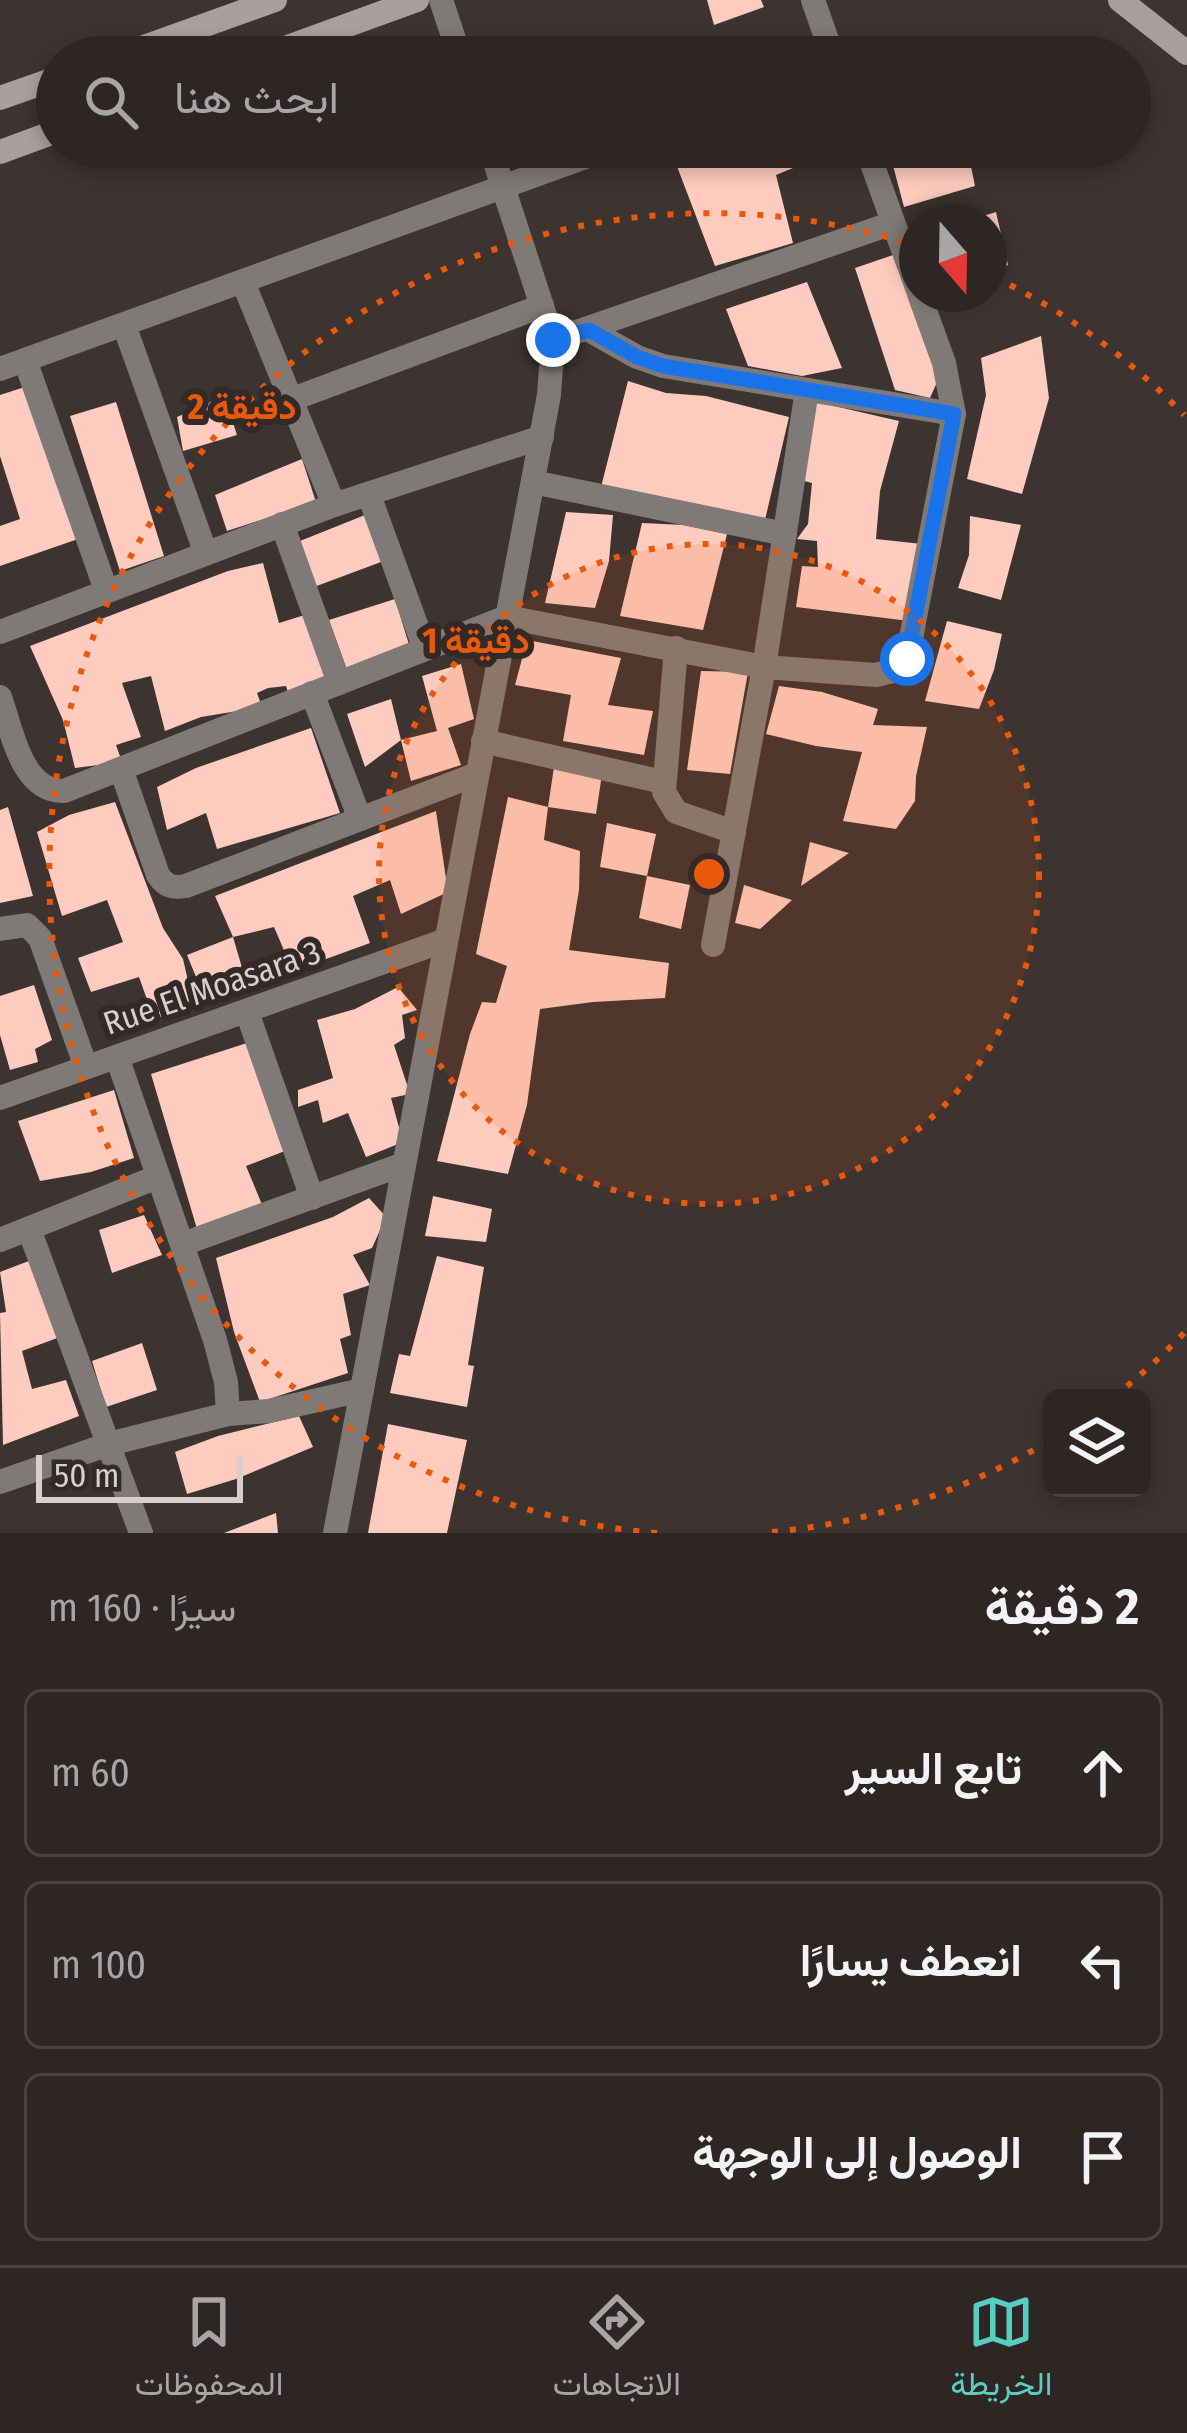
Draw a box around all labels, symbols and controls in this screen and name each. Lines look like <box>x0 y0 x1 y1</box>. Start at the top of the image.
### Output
search box <box>36 36 1151 168</box>
icon: search <box>78 69 144 135</box>
text: ابحث هنا <box>174 71 339 125</box>
north arrow <box>899 204 1007 312</box>
route end <box>526 313 580 367</box>
text: 2 دقيقة <box>186 385 297 429</box>
text: 1 دقيقة <box>422 619 530 663</box>
route start <box>880 632 934 686</box>
centre of rings <box>688 853 730 895</box>
street label: Rue El Moasara 3 <box>98 932 326 1044</box>
map controls <box>1043 1389 1151 1497</box>
button: layers <box>1043 1389 1151 1497</box>
scale bar <box>36 1449 243 1502</box>
text: 50 m <box>54 1456 119 1496</box>
text: 2 دقيقة <box>985 1576 1139 1638</box>
text: سيرًا · 160 m <box>48 1585 236 1631</box>
icon: ahead <box>1070 1740 1136 1806</box>
text: تابع السير <box>845 1742 1022 1796</box>
text: 60 m <box>51 1750 130 1796</box>
icon: left <box>1070 1932 1136 1998</box>
text: انعطف يسارًا <box>800 1934 1022 1988</box>
text: 100 m <box>51 1942 146 1988</box>
icon: arrive <box>1070 2124 1136 2190</box>
text: الوصول إلى الوجهة <box>692 2126 1022 2180</box>
tab: المحفوظات <box>135 2289 283 2413</box>
tab: الاتجاهات <box>553 2289 681 2413</box>
tab: الخريطة <box>950 2289 1052 2413</box>

